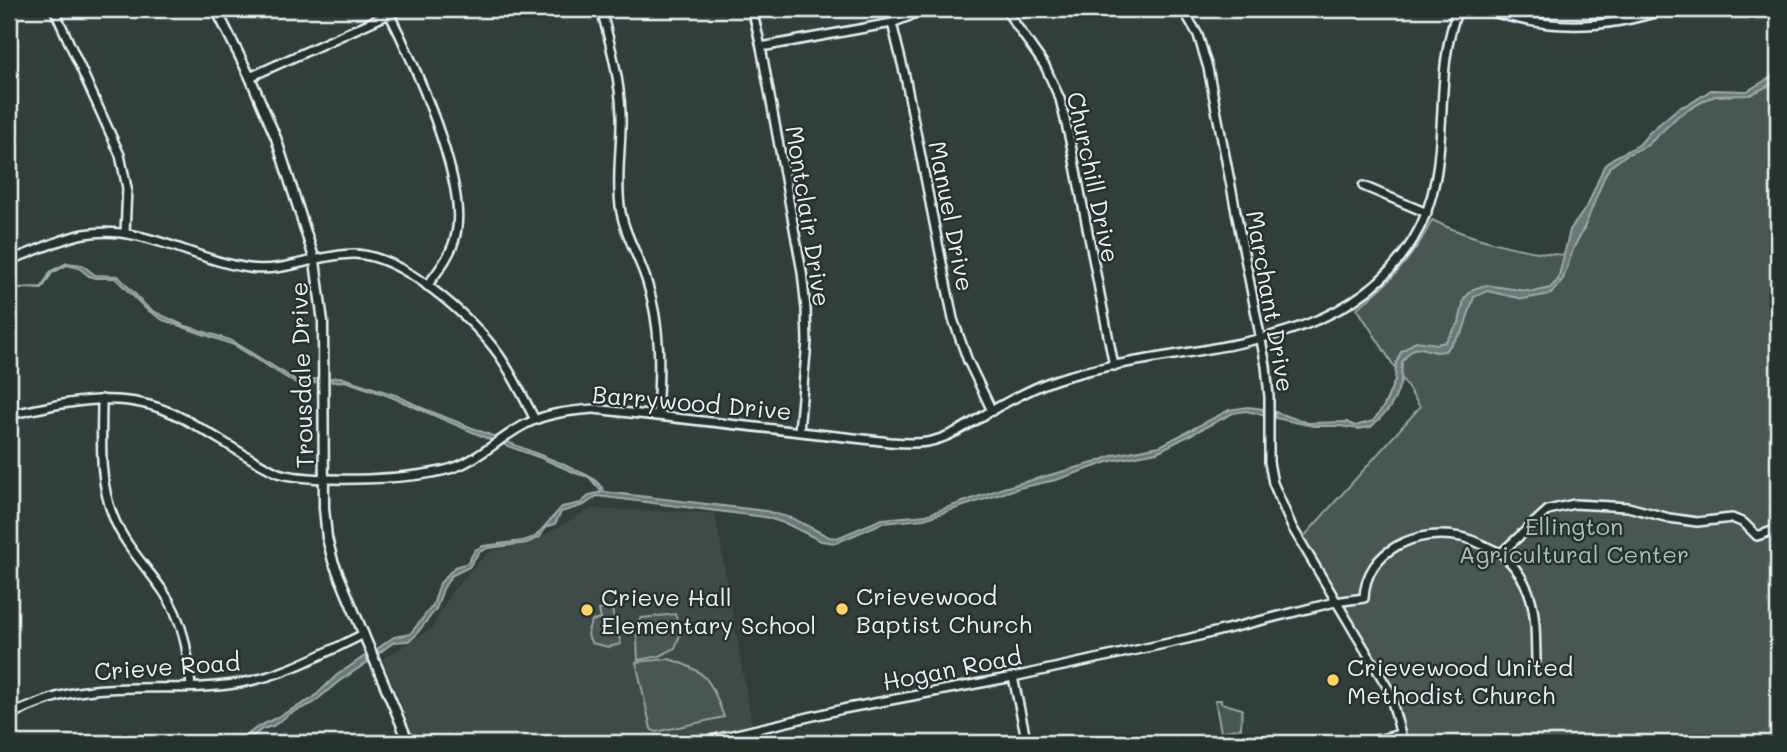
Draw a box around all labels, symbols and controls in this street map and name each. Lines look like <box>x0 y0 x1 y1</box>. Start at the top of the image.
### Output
street label: Churchill Drive <box>1061 89 1127 265</box>
street label: Montclair Drive <box>779 123 839 309</box>
street label: Manuel Drive <box>922 138 982 294</box>
street label: Marchant Drive <box>1240 208 1302 394</box>
street label: Trousdale Drive <box>282 281 320 469</box>
street label: Barrywood Drive <box>591 378 793 426</box>
park label: Ellington Agricultural Center <box>1459 510 1689 569</box>
place label: Crievewood Baptist Church <box>856 580 1032 639</box>
place label: Crieve Hall Elementary School <box>601 581 816 640</box>
marker: Crievewood Baptist Church <box>834 601 850 617</box>
marker: Crieve Hall Elementary School <box>579 602 595 618</box>
street label: Hogan Road <box>880 639 1024 697</box>
street label: Crieve Road <box>93 645 241 687</box>
place label: Crievewood United Methodist Church <box>1347 651 1573 710</box>
marker: Crievewood United Methodist Church <box>1325 672 1341 688</box>

